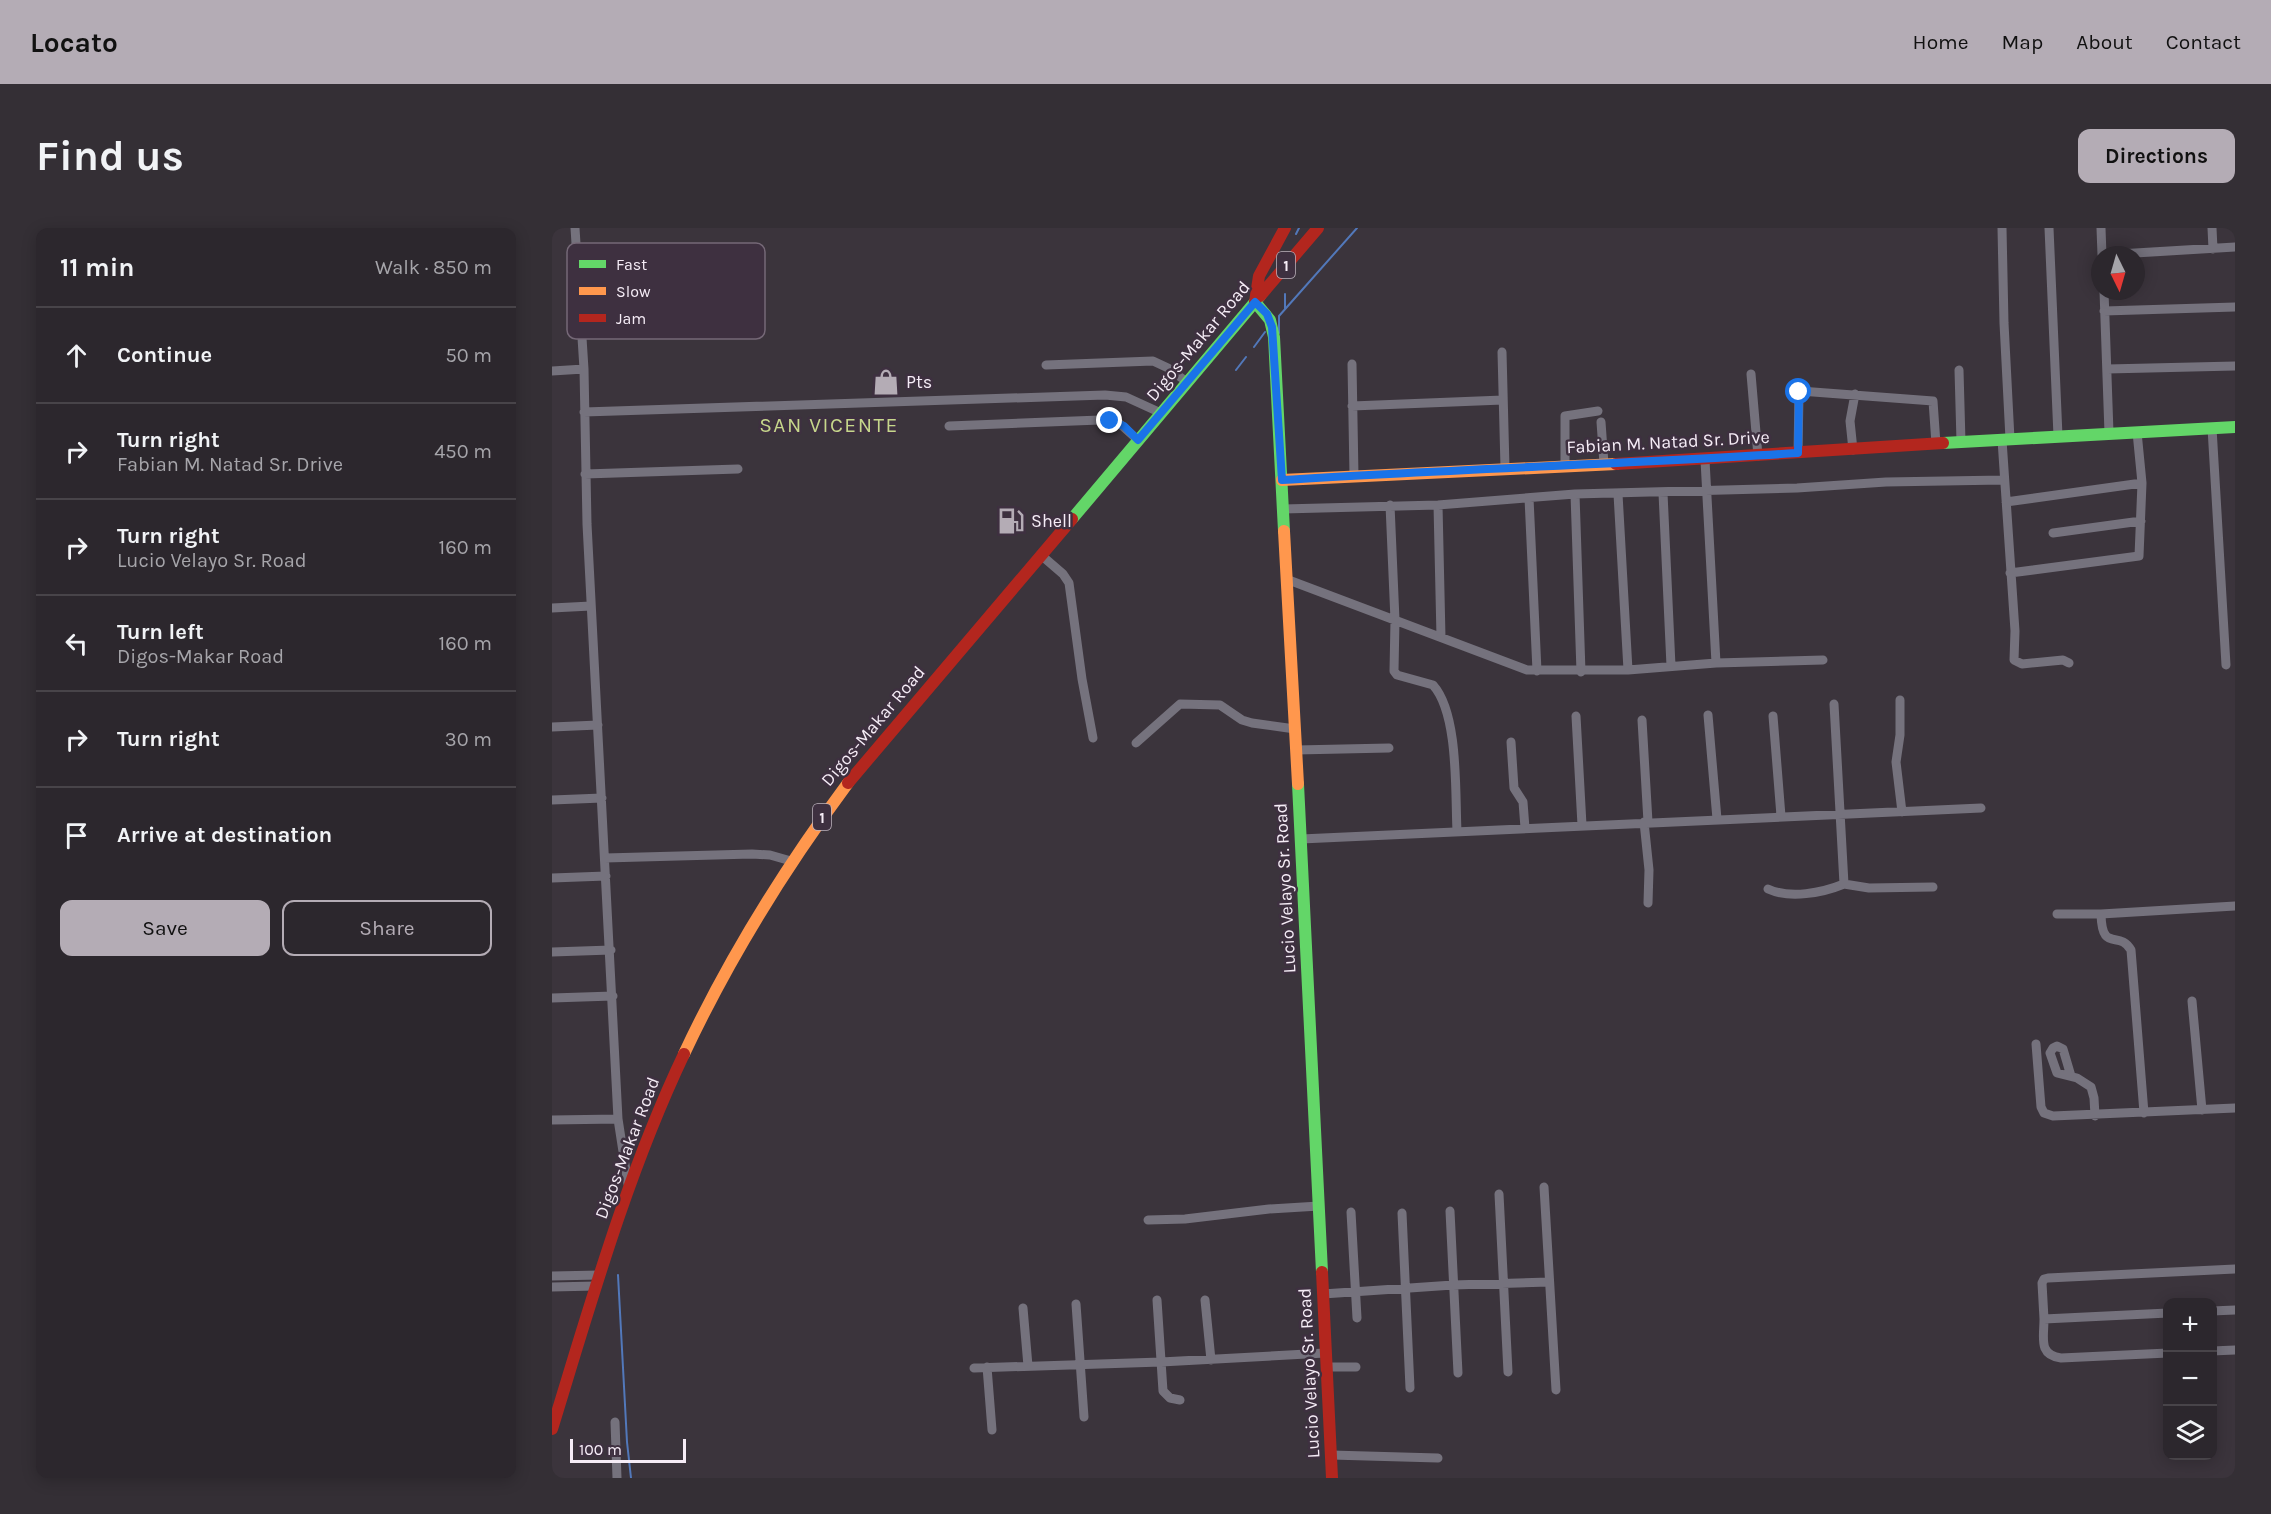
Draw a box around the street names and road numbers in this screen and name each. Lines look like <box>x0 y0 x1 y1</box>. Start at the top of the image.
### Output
road number: 1 <box>1277 252 1295 278</box>
street label: Digos-Makar Road <box>1141 276 1255 406</box>
street label: Fabian M. Natad Sr. Drive <box>1566 426 1770 458</box>
street label: Digos-Makar Road <box>816 661 930 791</box>
street label: Lucio Velayo Sr. Road <box>1270 802 1300 974</box>
road number: 1 <box>813 804 831 830</box>
street label: Digos-Makar Road <box>590 1074 664 1222</box>
street label: Lucio Velayo Sr. Road <box>1294 1287 1324 1459</box>

